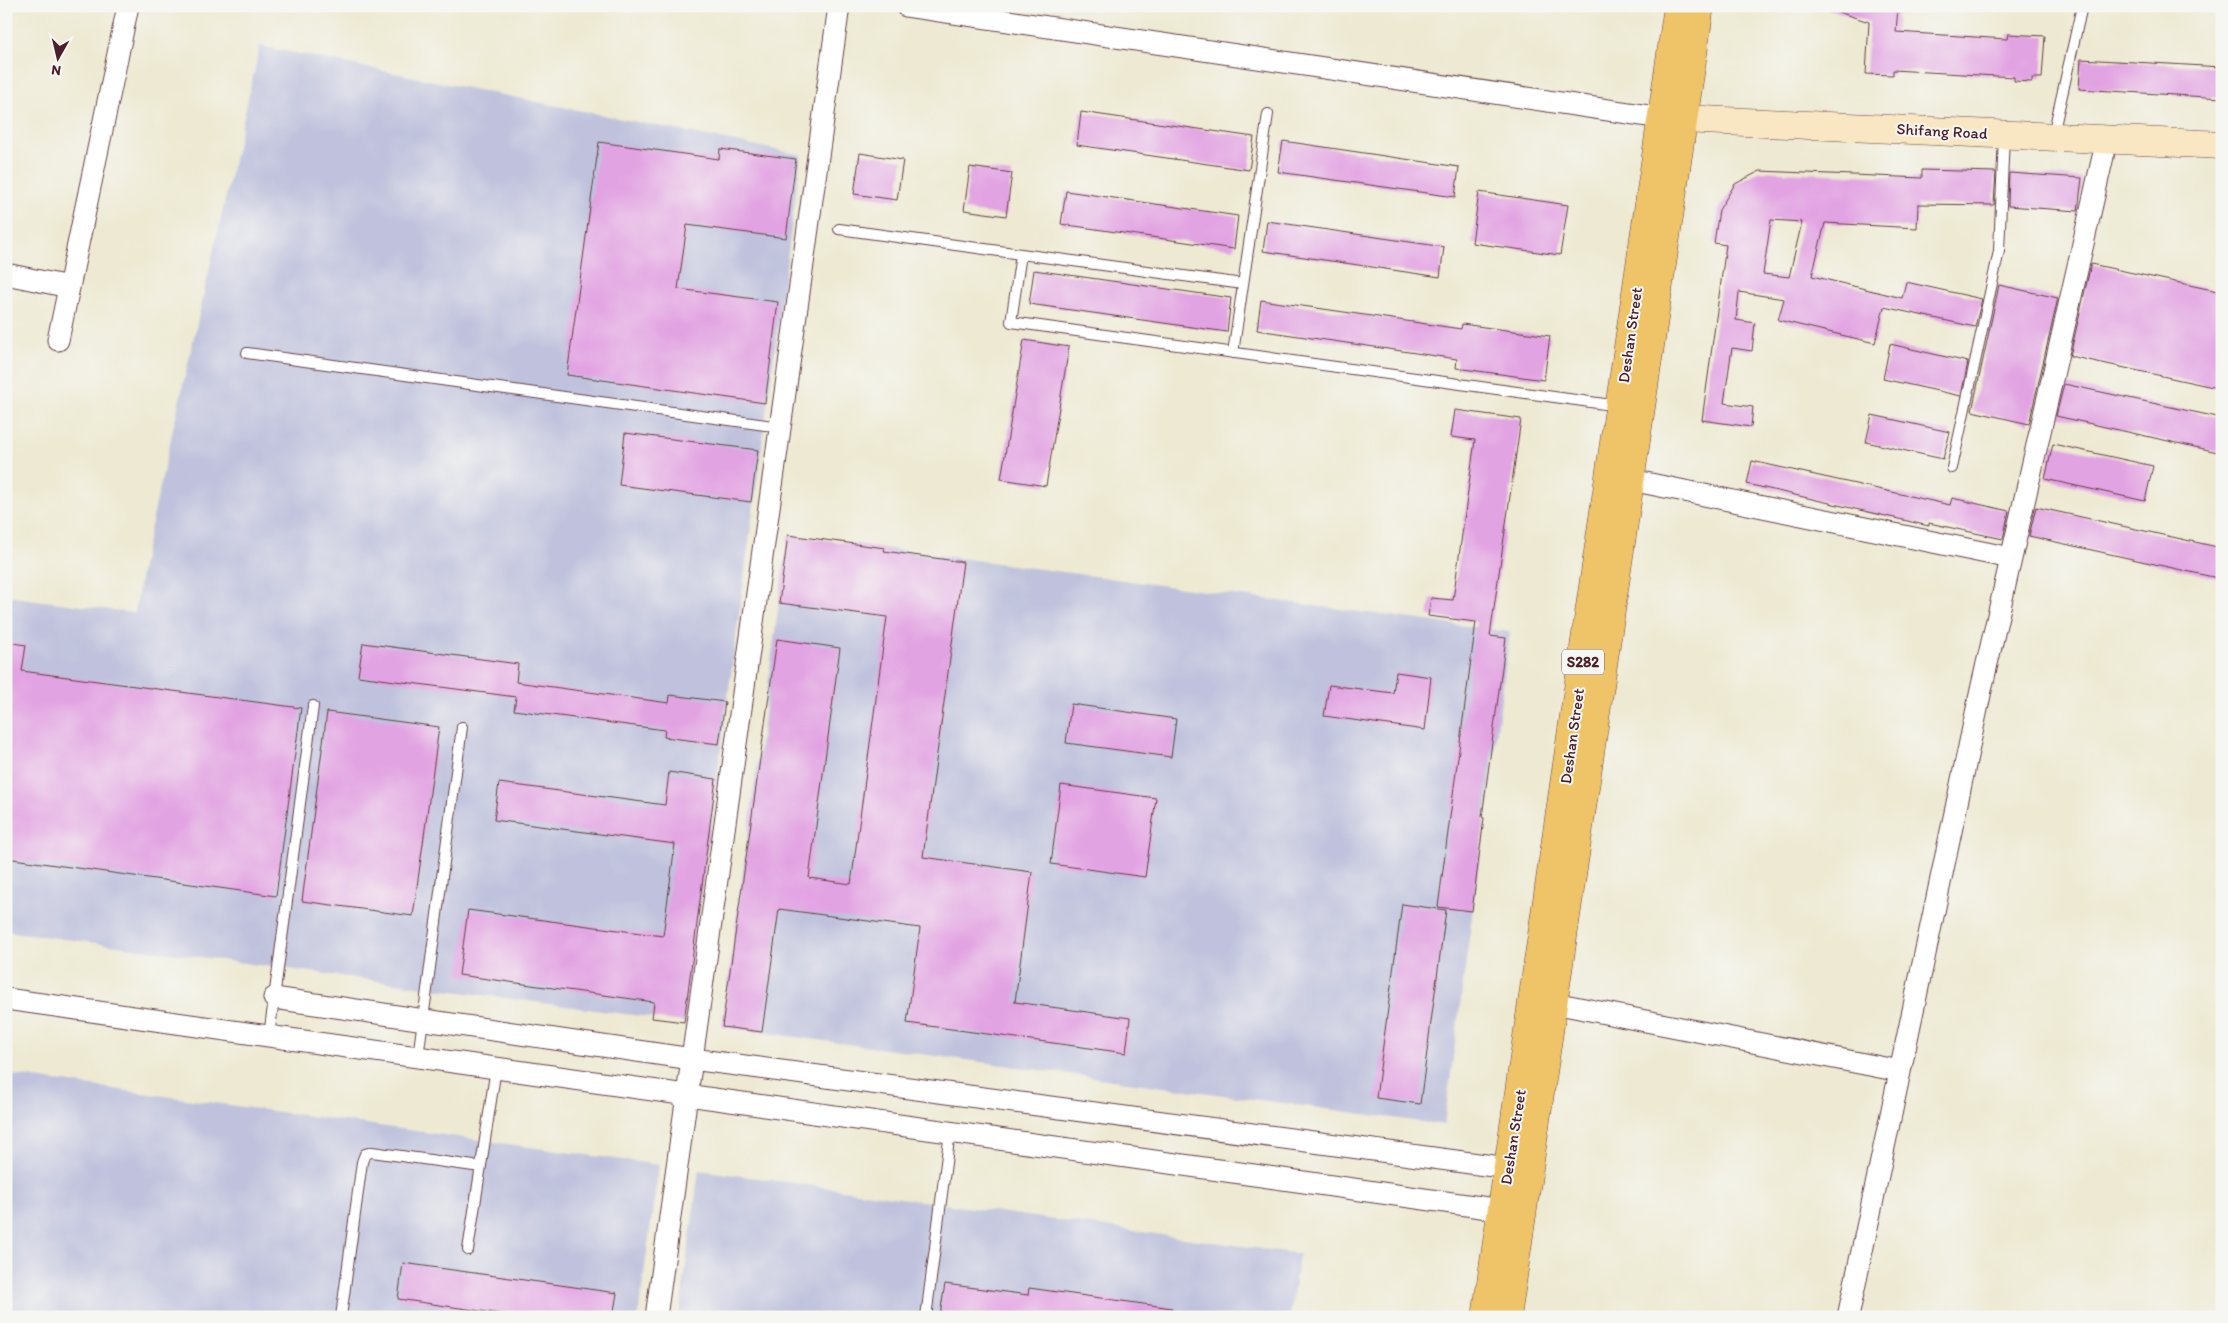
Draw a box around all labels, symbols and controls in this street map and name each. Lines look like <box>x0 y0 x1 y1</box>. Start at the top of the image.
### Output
north arrow <box>32 32 82 82</box>
text: N <box>50 61 62 79</box>
street label: Shifang Road <box>1896 119 1988 143</box>
street label: Deshan Street <box>1614 286 1646 384</box>
road number: S282 <box>1562 650 1604 674</box>
street label: Deshan Street <box>1556 687 1588 785</box>
street label: Deshan Street <box>1496 1088 1530 1186</box>

